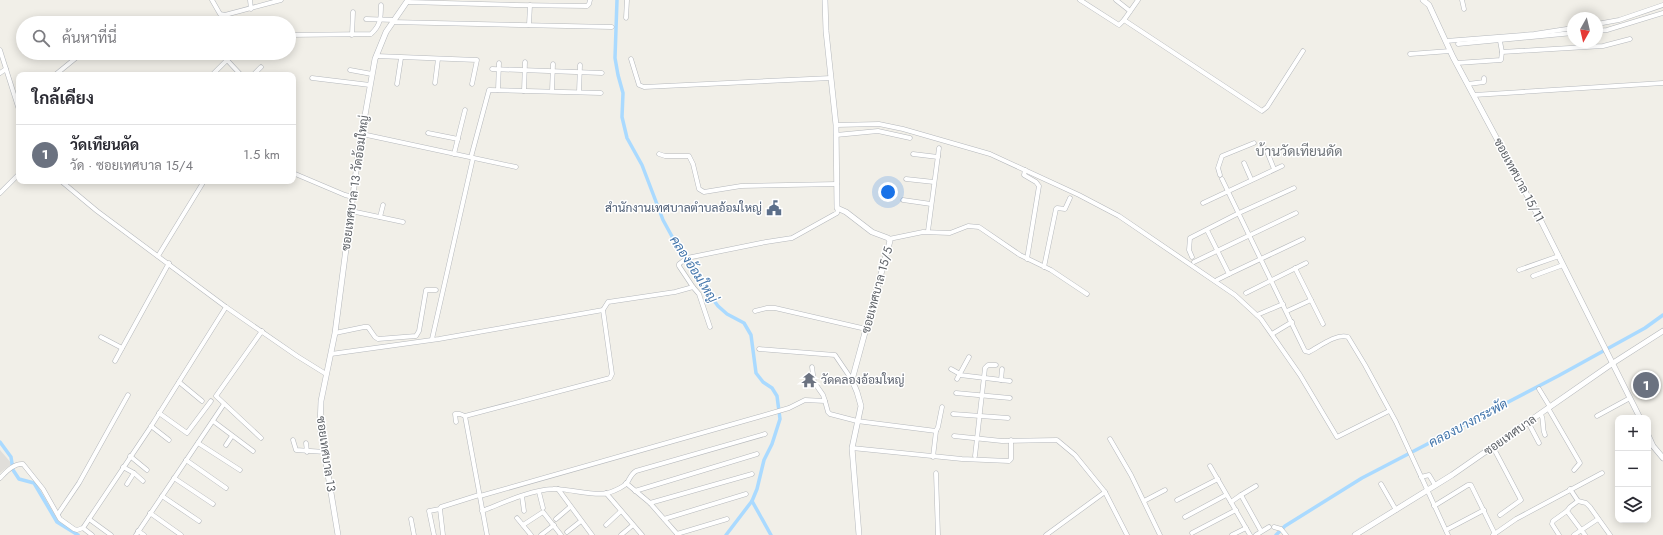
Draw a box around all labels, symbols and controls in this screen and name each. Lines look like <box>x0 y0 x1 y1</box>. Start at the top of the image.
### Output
north arrow <box>1567 12 1603 48</box>
search box <box>16 16 296 60</box>
icon: search <box>30 27 52 49</box>
text: ค้นหาที่นี่ <box>62 27 117 49</box>
text: ใกล้เคียง <box>32 86 94 110</box>
street label: ซอยเทศบาล 13 วัดอ้อมใหญ่ <box>337 114 373 252</box>
text: วัดเทียนดัด <box>70 134 139 156</box>
street label: ซอยเทศบาล 15/11 <box>1489 135 1549 225</box>
district label: บ้านวัดเทียนดัด <box>1255 141 1343 161</box>
text: 1 <box>42 145 48 164</box>
text: 1.5 km <box>243 145 280 164</box>
text: วัด · ซอยเทศบาล 15/4 <box>70 156 193 175</box>
your location <box>878 182 898 202</box>
place label: สำนักงานเทศบาลตำบลอ้อมใหญ่ <box>605 199 762 217</box>
public building icon: สำนักงานเทศบาลตำบลอ้อมใหญ่ <box>765 199 783 217</box>
water label: คลองอ้อมใหญ่ <box>665 232 723 307</box>
street label: ซอยเทศบาล 15/5 <box>857 244 897 335</box>
pin: 1 <box>1633 370 1659 400</box>
temple icon: วัดคลองอ้อมใหญ่ <box>800 371 818 389</box>
place label: วัดคลองอ้อมใหญ่ <box>821 371 905 389</box>
water label: คลองบางกระพัด <box>1425 394 1511 452</box>
street label: ซอยเทศบาล <box>1480 410 1540 460</box>
street label: ซอยเทศบาล 13 <box>312 415 340 493</box>
map controls <box>1615 415 1651 523</box>
button: + <box>1615 415 1651 451</box>
button: − <box>1615 451 1651 487</box>
button: layers <box>1615 487 1651 523</box>

